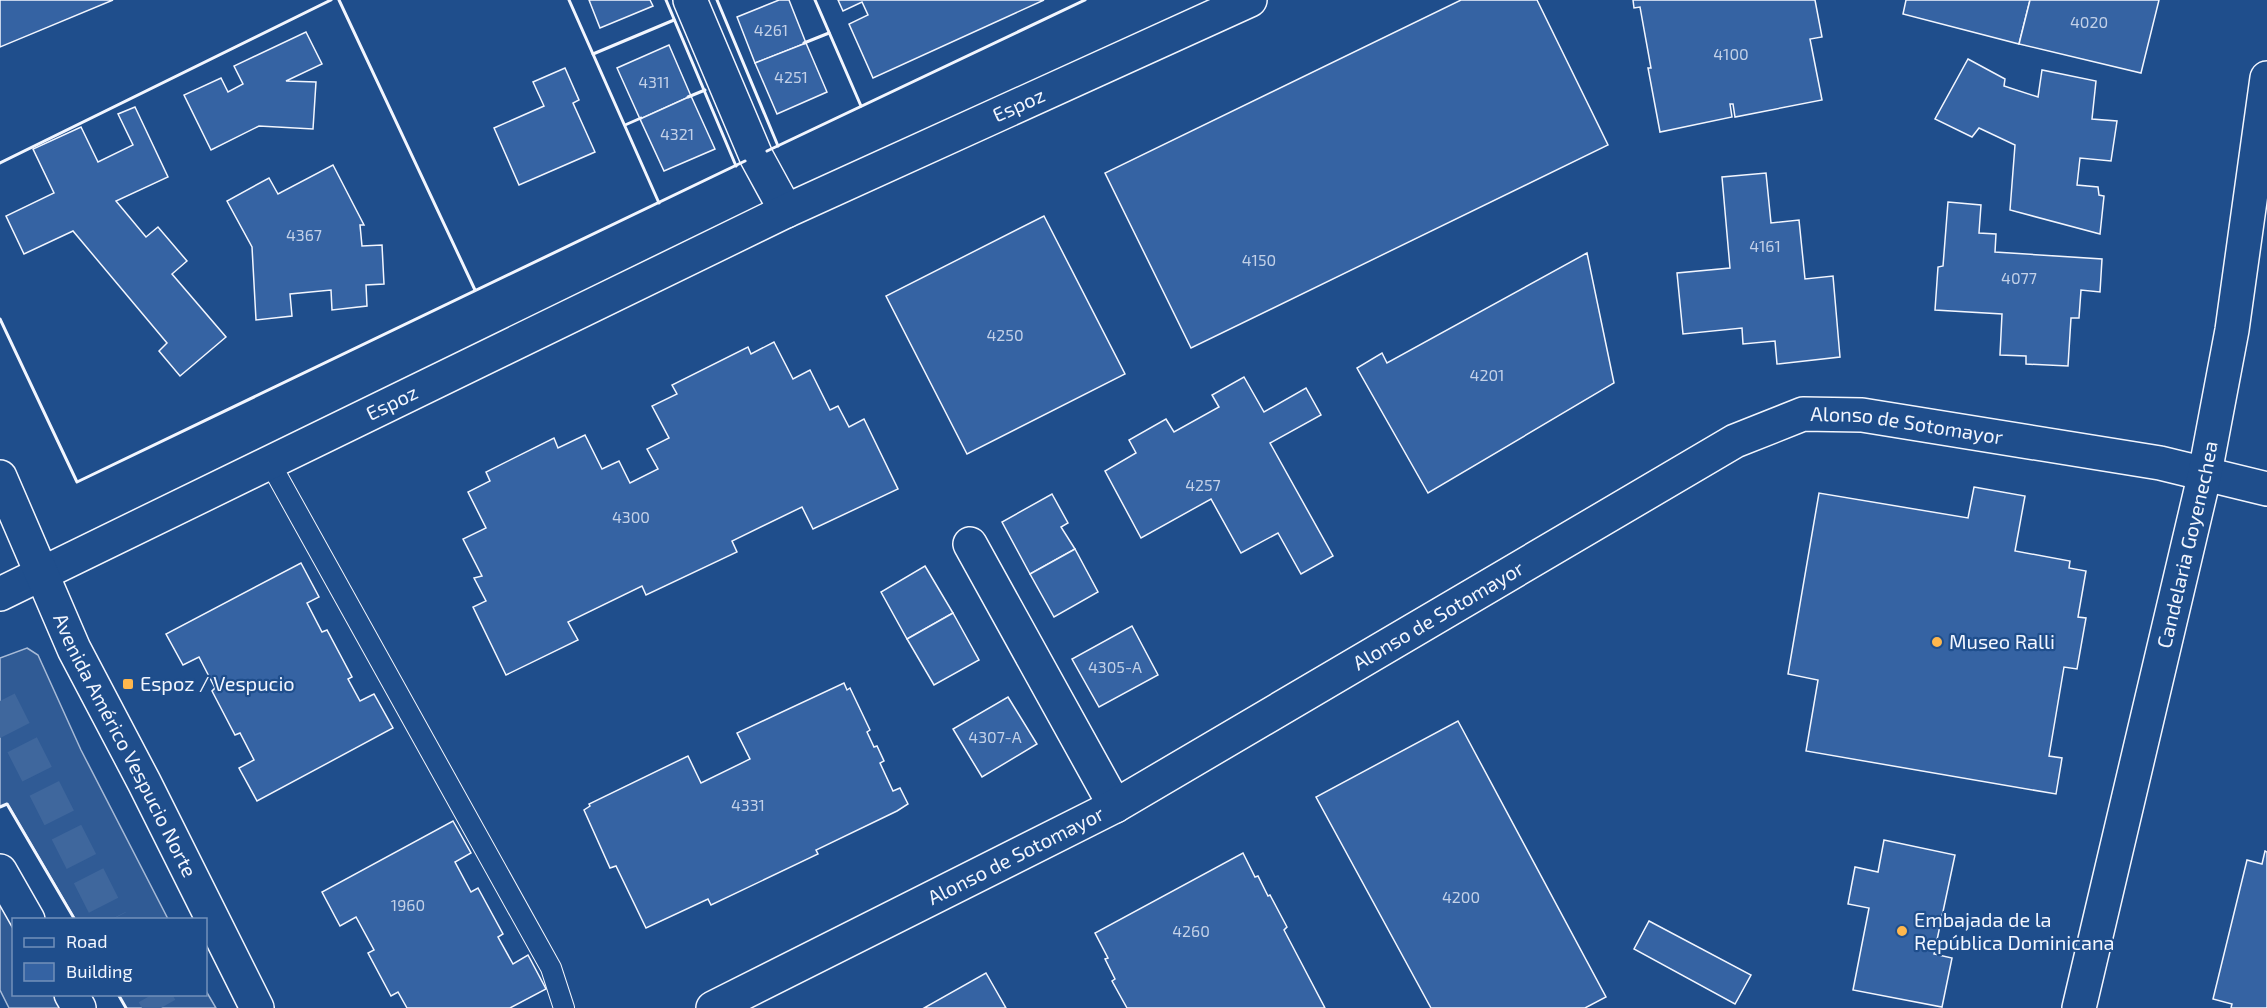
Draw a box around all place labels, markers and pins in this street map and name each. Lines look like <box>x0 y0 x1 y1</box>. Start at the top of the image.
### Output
place label: Museo Ralli <box>1949 629 2055 653</box>
marker: Museo Ralli <box>1930 635 1944 649</box>
place label: Espoz / Vespucio <box>140 671 295 695</box>
marker: Espoz / Vespucio <box>121 677 135 691</box>
place label: Embajada de la República Dominicana <box>1914 907 2115 954</box>
marker: Embajada de la República Dominicana <box>1895 924 1909 938</box>

